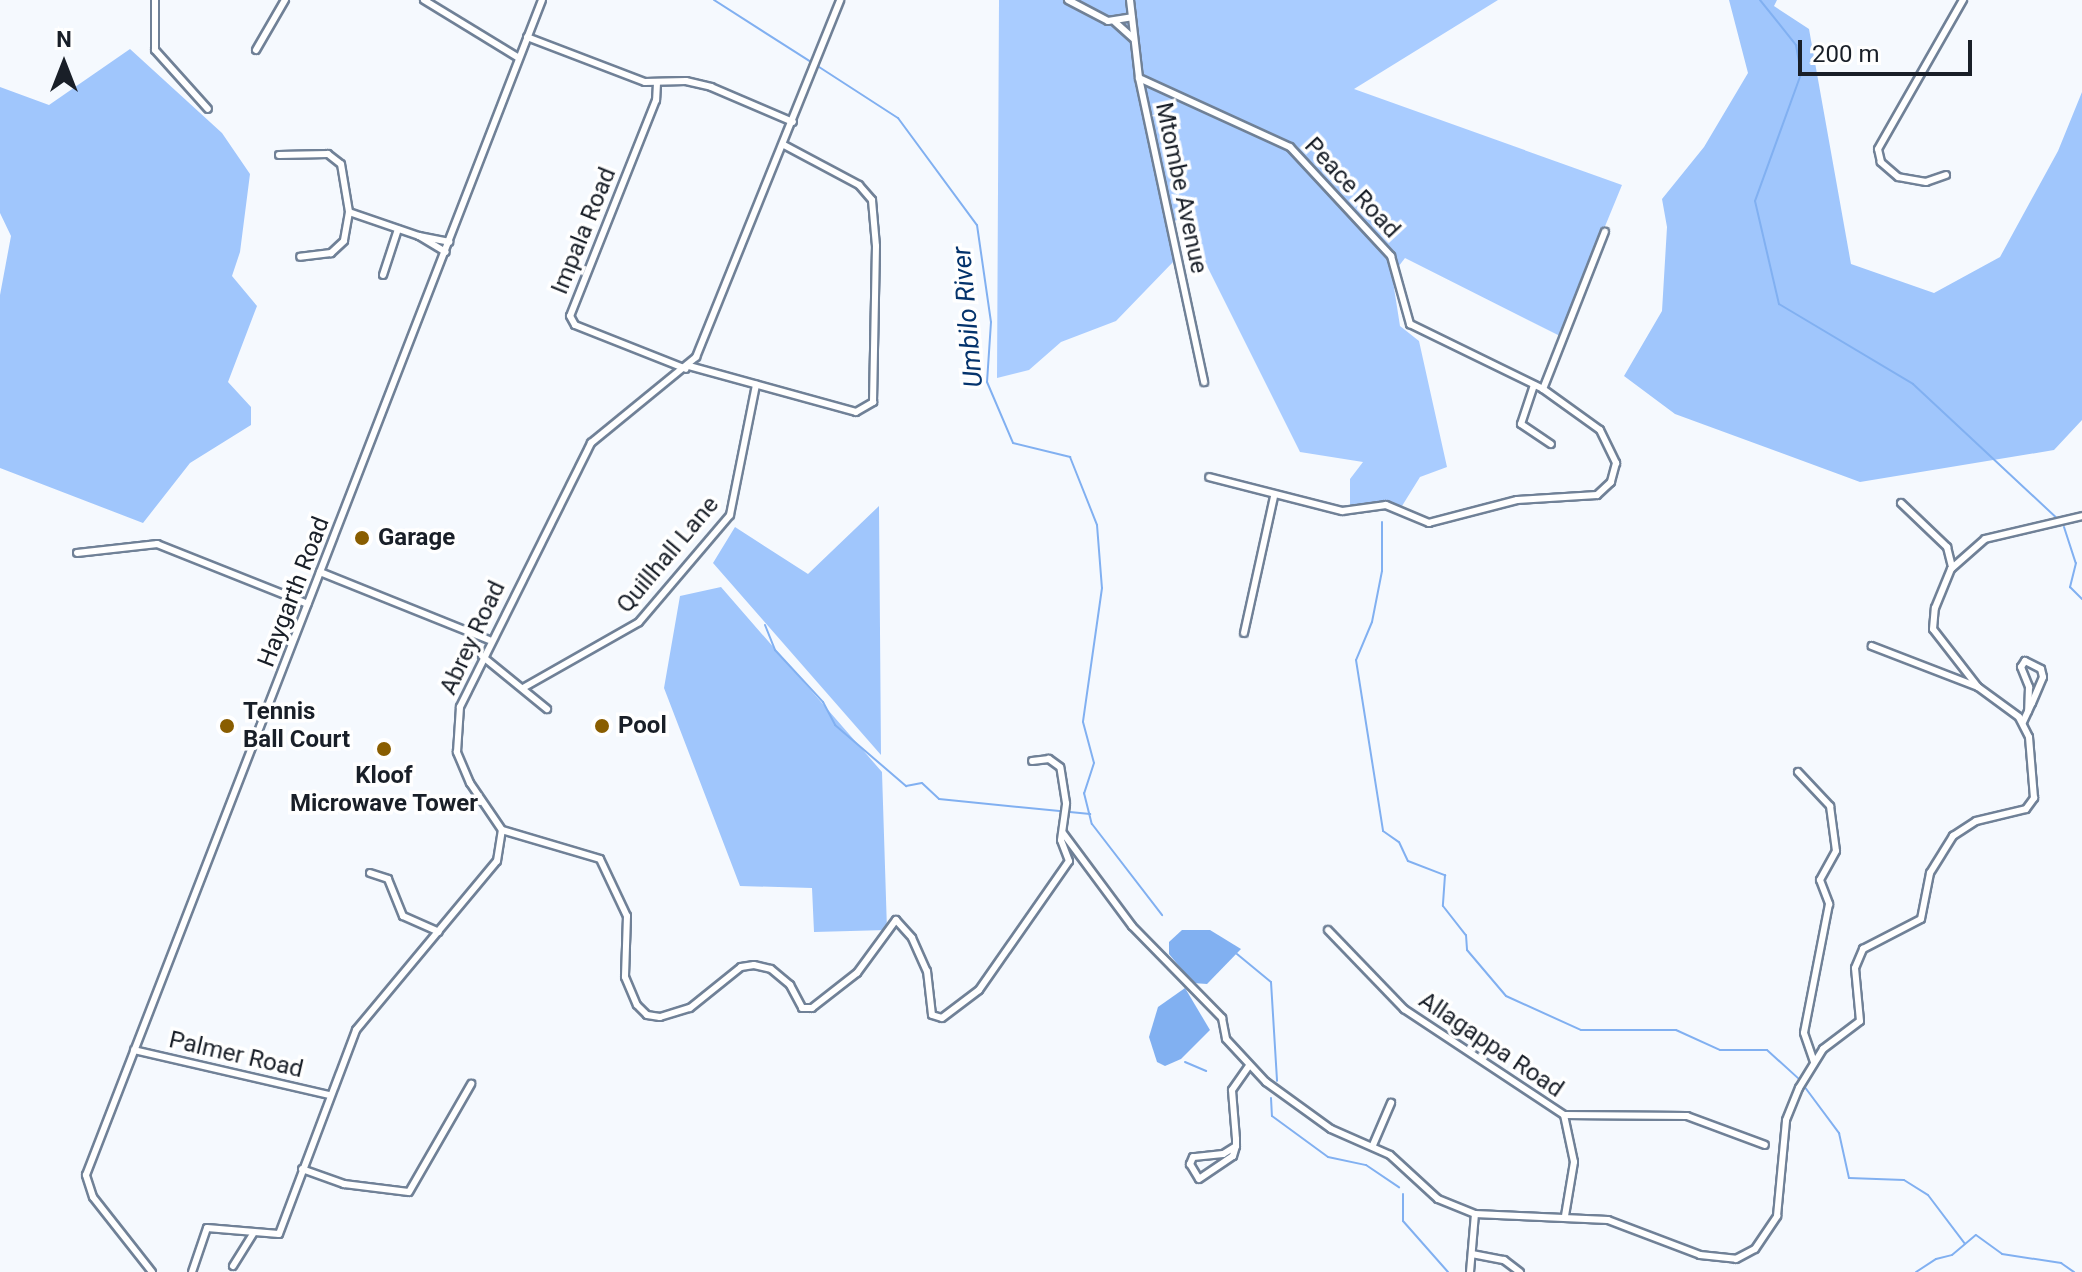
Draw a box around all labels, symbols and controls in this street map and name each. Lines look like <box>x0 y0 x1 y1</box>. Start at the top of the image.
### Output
north arrow <box>24 24 104 104</box>
scale bar <box>1802 24 1976 74</box>
text: N <box>56 27 72 52</box>
text: 200 m <box>1812 40 1879 68</box>
street label: Mtombe Avenue <box>1149 100 1213 276</box>
street label: Peace Road <box>1298 132 1406 244</box>
street label: Impala Road <box>546 163 622 299</box>
water label: Umbilo River <box>946 245 990 389</box>
street label: Quillhall Lane <box>611 491 725 619</box>
street label: Haygarth Road <box>252 513 336 671</box>
place label: Garage <box>378 524 455 552</box>
marker: Garage <box>353 529 371 547</box>
street label: Abrey Road <box>434 577 512 699</box>
place label: Tennis Ball Court <box>243 698 350 754</box>
place label: Pool <box>618 712 667 740</box>
marker: Tennis Ball Court <box>218 717 236 735</box>
marker: Pool <box>593 717 611 735</box>
marker: Kloof Microwave Tower <box>375 740 393 758</box>
place label: Kloof Microwave Tower <box>290 762 478 818</box>
street label: Allagappa Road <box>1413 986 1569 1104</box>
street label: Palmer Road <box>166 1026 306 1084</box>

